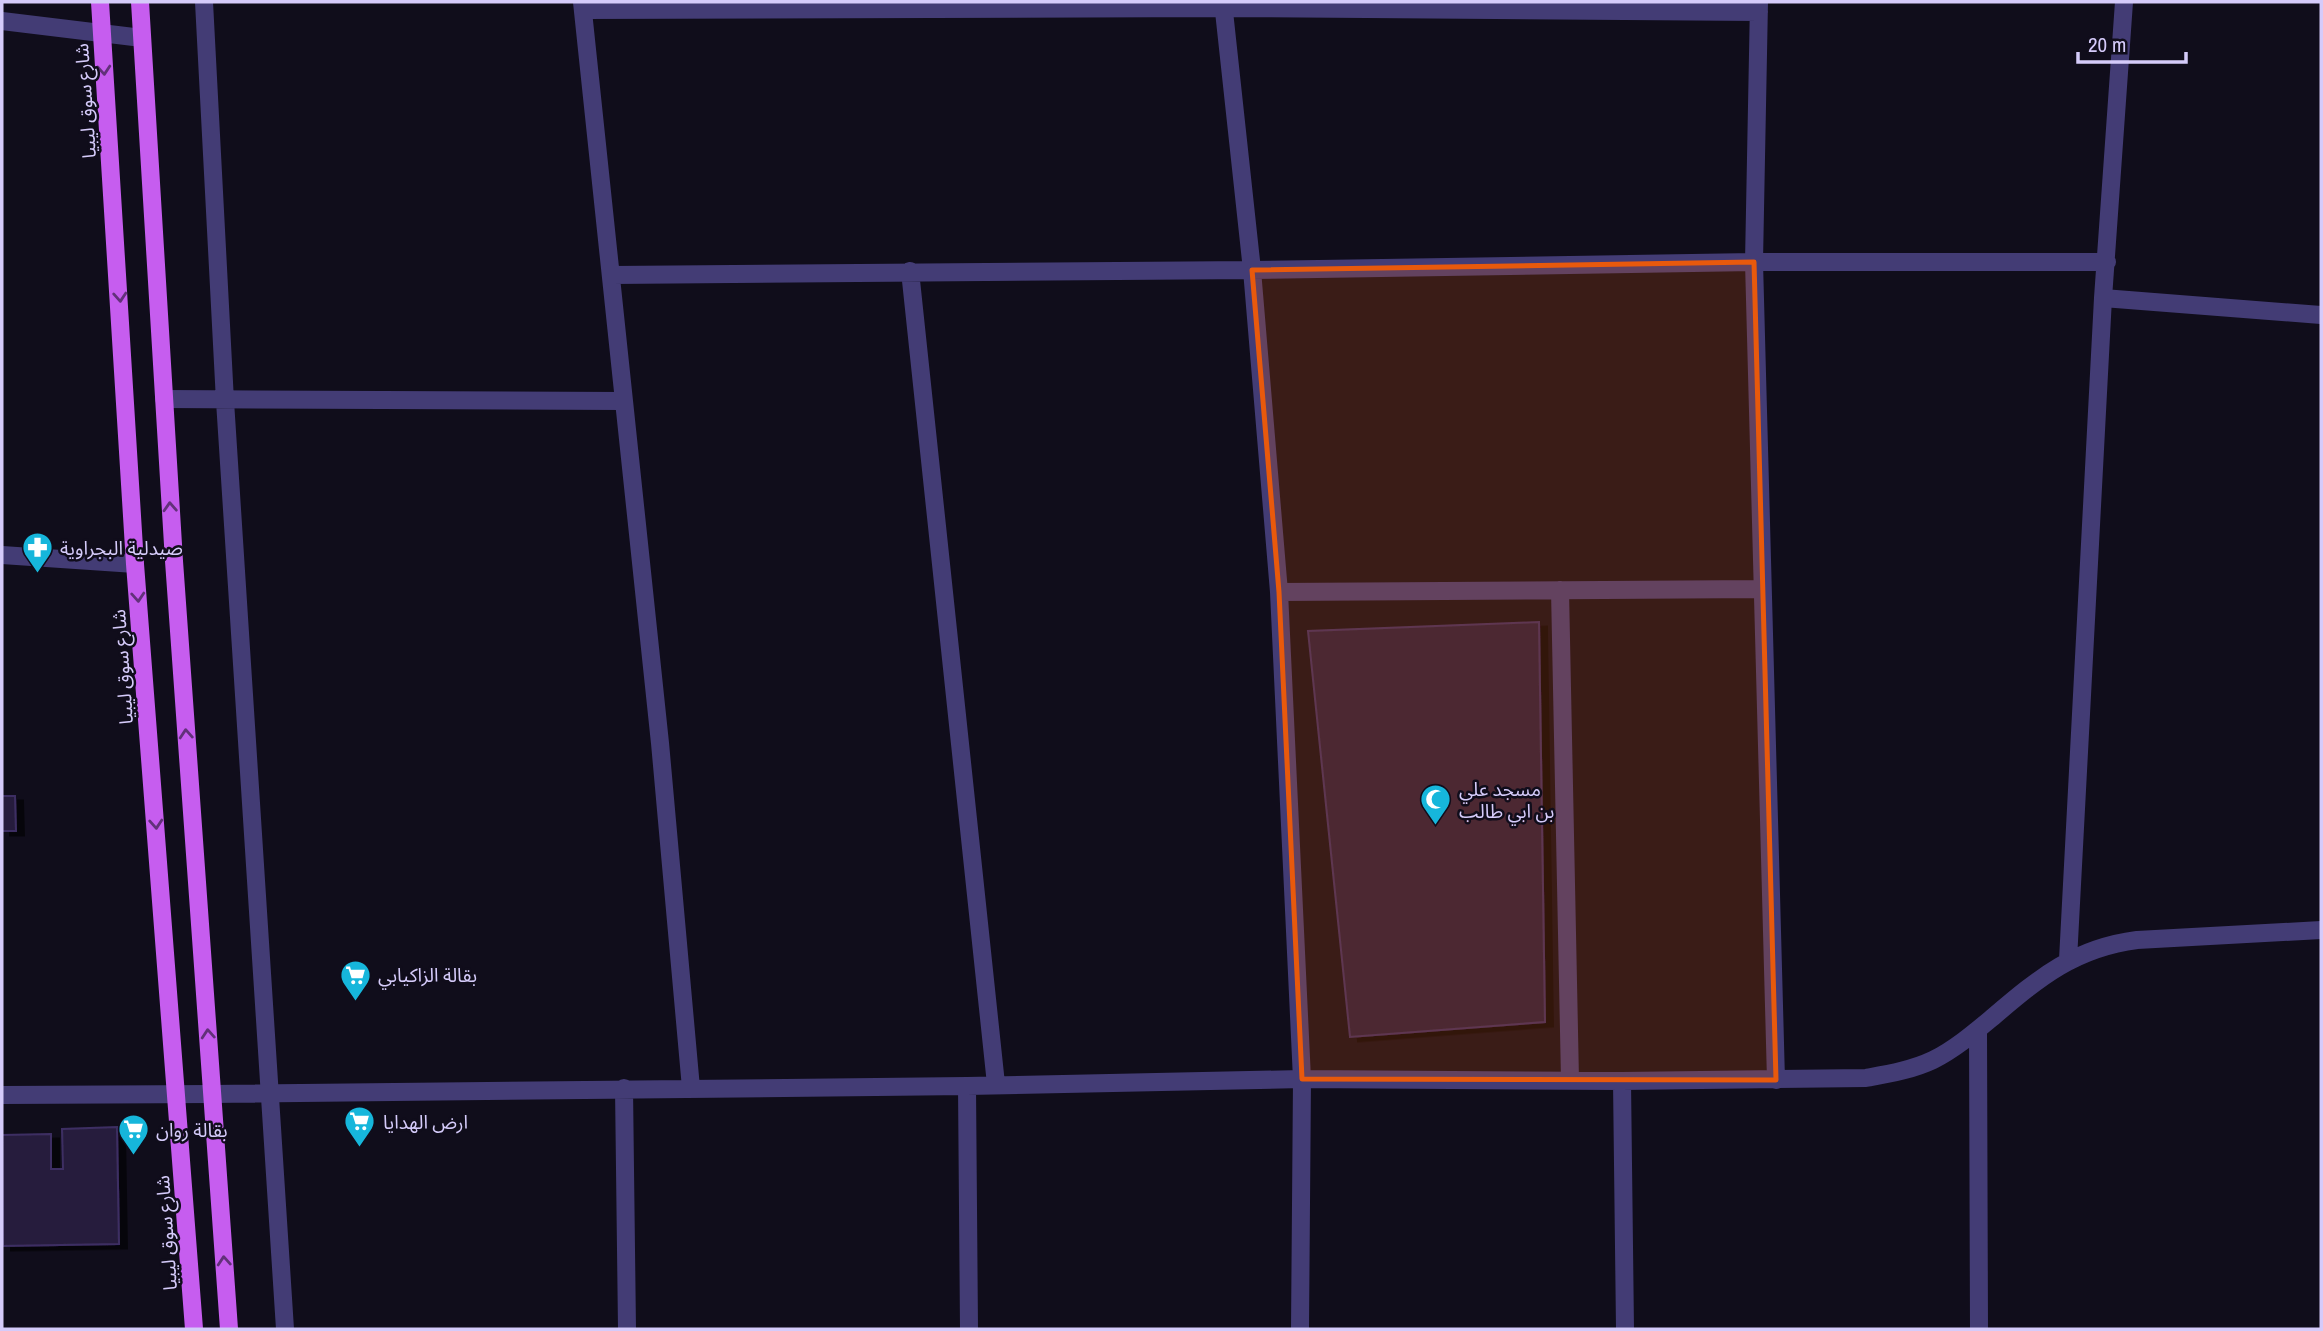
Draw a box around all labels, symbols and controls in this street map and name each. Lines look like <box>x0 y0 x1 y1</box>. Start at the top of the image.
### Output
scale bar <box>2078 21 2186 65</box>
text: 20 m <box>2088 30 2126 59</box>
street label: شارع سوق ليبيا <box>68 42 103 159</box>
one-way arrow <box>96 65 111 76</box>
one-way arrow <box>112 292 127 303</box>
one-way arrow <box>163 501 178 512</box>
pharmacy icon: صيدلية البجراوية <box>20 531 54 575</box>
place label: صيدلية البجراوية <box>60 535 183 561</box>
one-way arrow <box>130 592 145 603</box>
street label: شارع سوق ليبيا <box>105 608 140 725</box>
one-way arrow <box>179 728 194 739</box>
place label: مسجد علي بن ابي طالب <box>1459 776 1554 826</box>
mosque icon: مسجد علي بن ابي طالب <box>1419 783 1453 827</box>
one-way arrow <box>148 819 163 830</box>
supermarket icon: بقالة الزاكيابي <box>338 958 372 1002</box>
place label: بقالة الزاكيابي <box>378 962 477 990</box>
one-way arrow <box>201 1028 216 1039</box>
supermarket icon: ارض الهدايا <box>343 1105 377 1149</box>
place label: ارض الهدايا <box>383 1109 468 1135</box>
supermarket icon: بقالة روان <box>116 1113 150 1157</box>
place label: بقالة روان <box>156 1117 228 1143</box>
street label: شارع سوق ليبيا <box>149 1174 184 1291</box>
one-way arrow <box>217 1255 232 1266</box>

